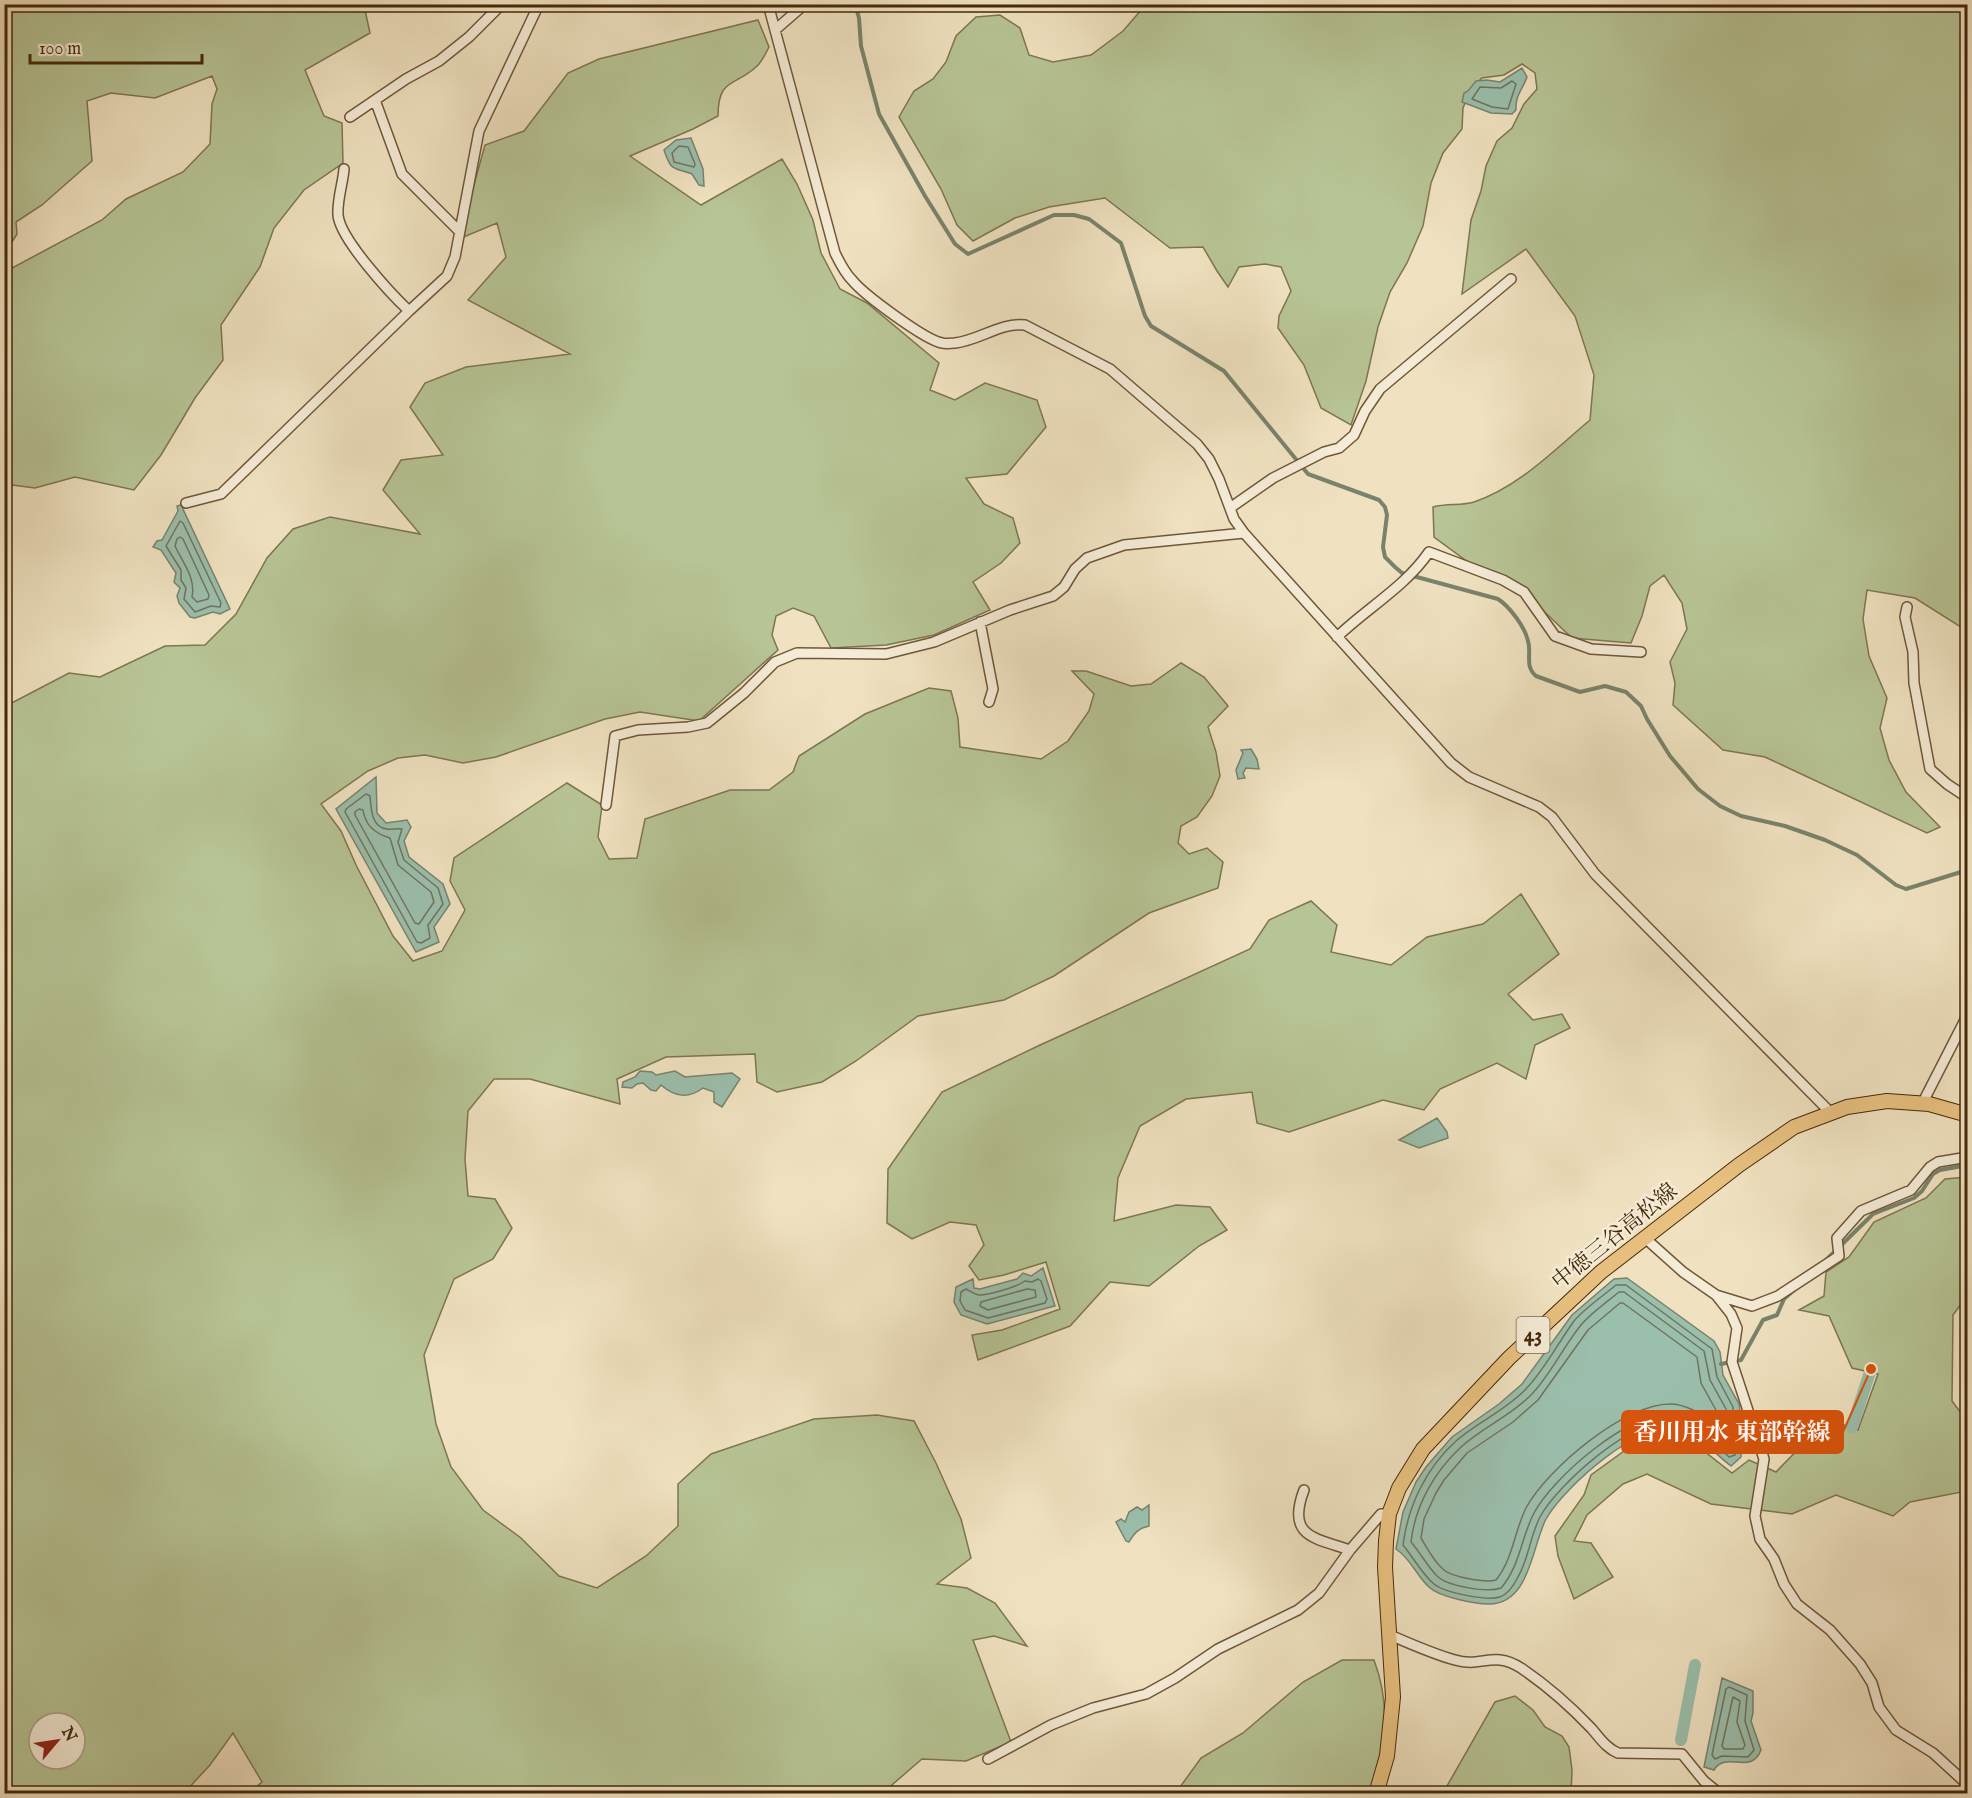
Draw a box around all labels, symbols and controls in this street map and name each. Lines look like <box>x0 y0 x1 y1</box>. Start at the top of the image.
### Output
scale bar <box>30 27 202 65</box>
text: 100 m <box>39 38 81 61</box>
street label: 中徳三谷高松線 <box>1546 1178 1684 1296</box>
road number: 43 <box>1516 1317 1550 1353</box>
callout: 香川用水 東部幹線 <box>1622 1411 1843 1453</box>
text: 香川用水 東部幹線 <box>1633 1418 1831 1449</box>
north arrow <box>27 1711 87 1771</box>
text: N <box>56 1723 81 1746</box>

